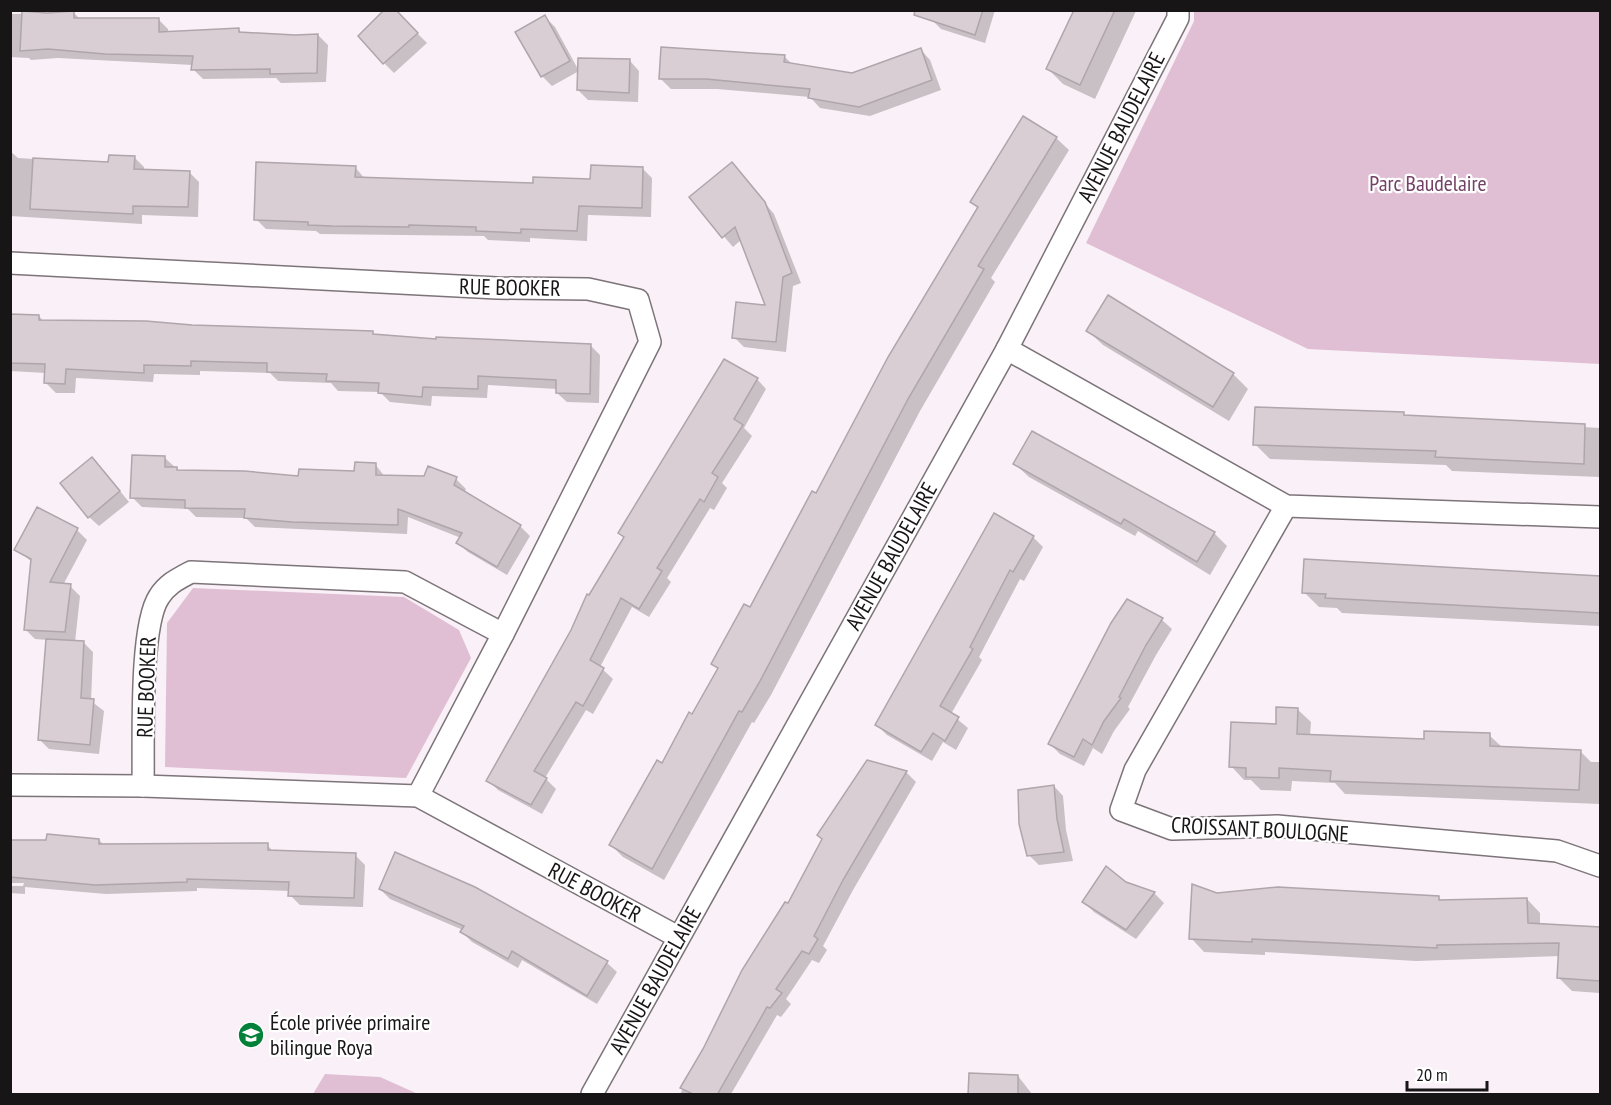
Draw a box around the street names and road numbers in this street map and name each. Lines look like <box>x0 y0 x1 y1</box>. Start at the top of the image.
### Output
street label: AVENUE BAUDELAIRE <box>1071 47 1171 207</box>
street label: RUE BOOKER <box>459 272 561 302</box>
street label: AVENUE BAUDELAIRE <box>839 477 943 635</box>
street label: RUE BOOKER <box>130 636 162 738</box>
street label: CROISSANT BOULOGNE <box>1170 810 1350 848</box>
street label: RUE BOOKER <box>544 856 646 928</box>
street label: AVENUE BAUDELAIRE <box>603 901 707 1059</box>

